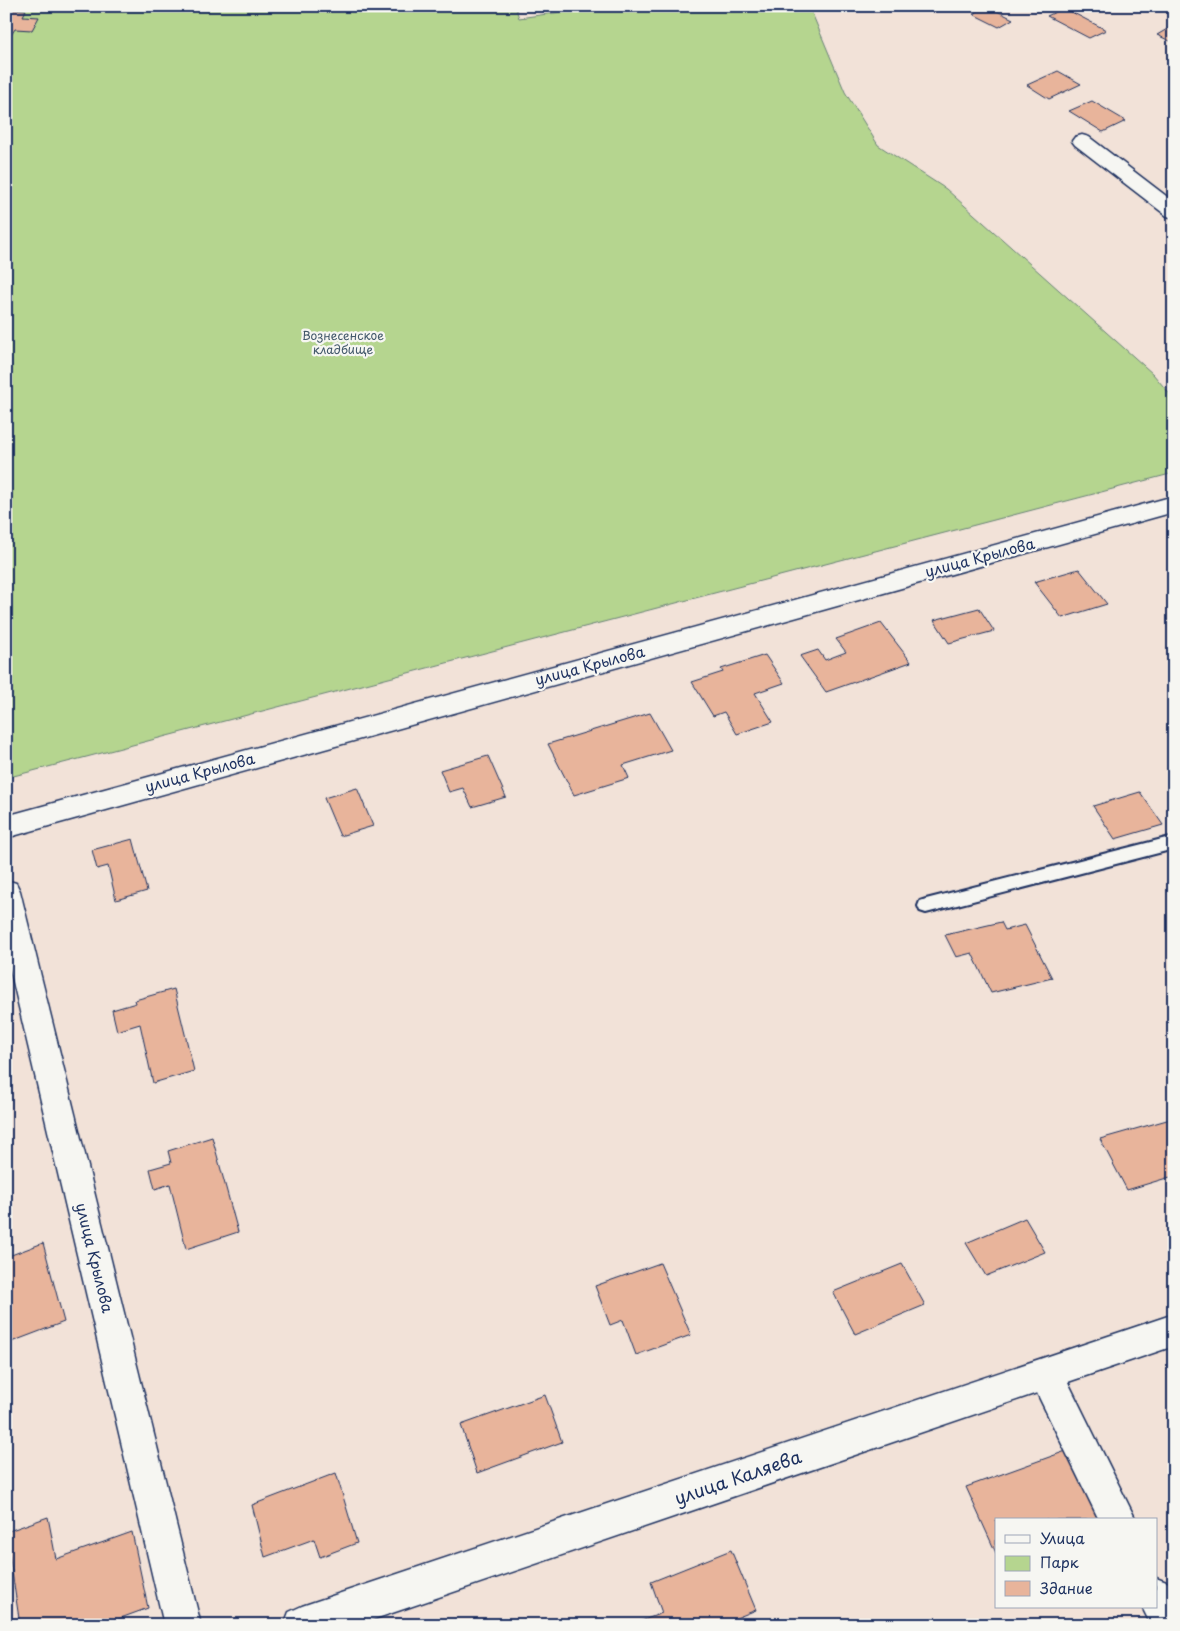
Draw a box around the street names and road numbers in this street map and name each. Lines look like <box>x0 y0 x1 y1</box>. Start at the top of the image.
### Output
street label: улица Крылова <box>922 531 1038 582</box>
street label: улица Крылова <box>532 639 648 690</box>
street label: улица Крылова <box>142 746 258 797</box>
street label: улица Крылова <box>71 1200 120 1316</box>
street label: улица Каляева <box>670 1442 805 1511</box>

